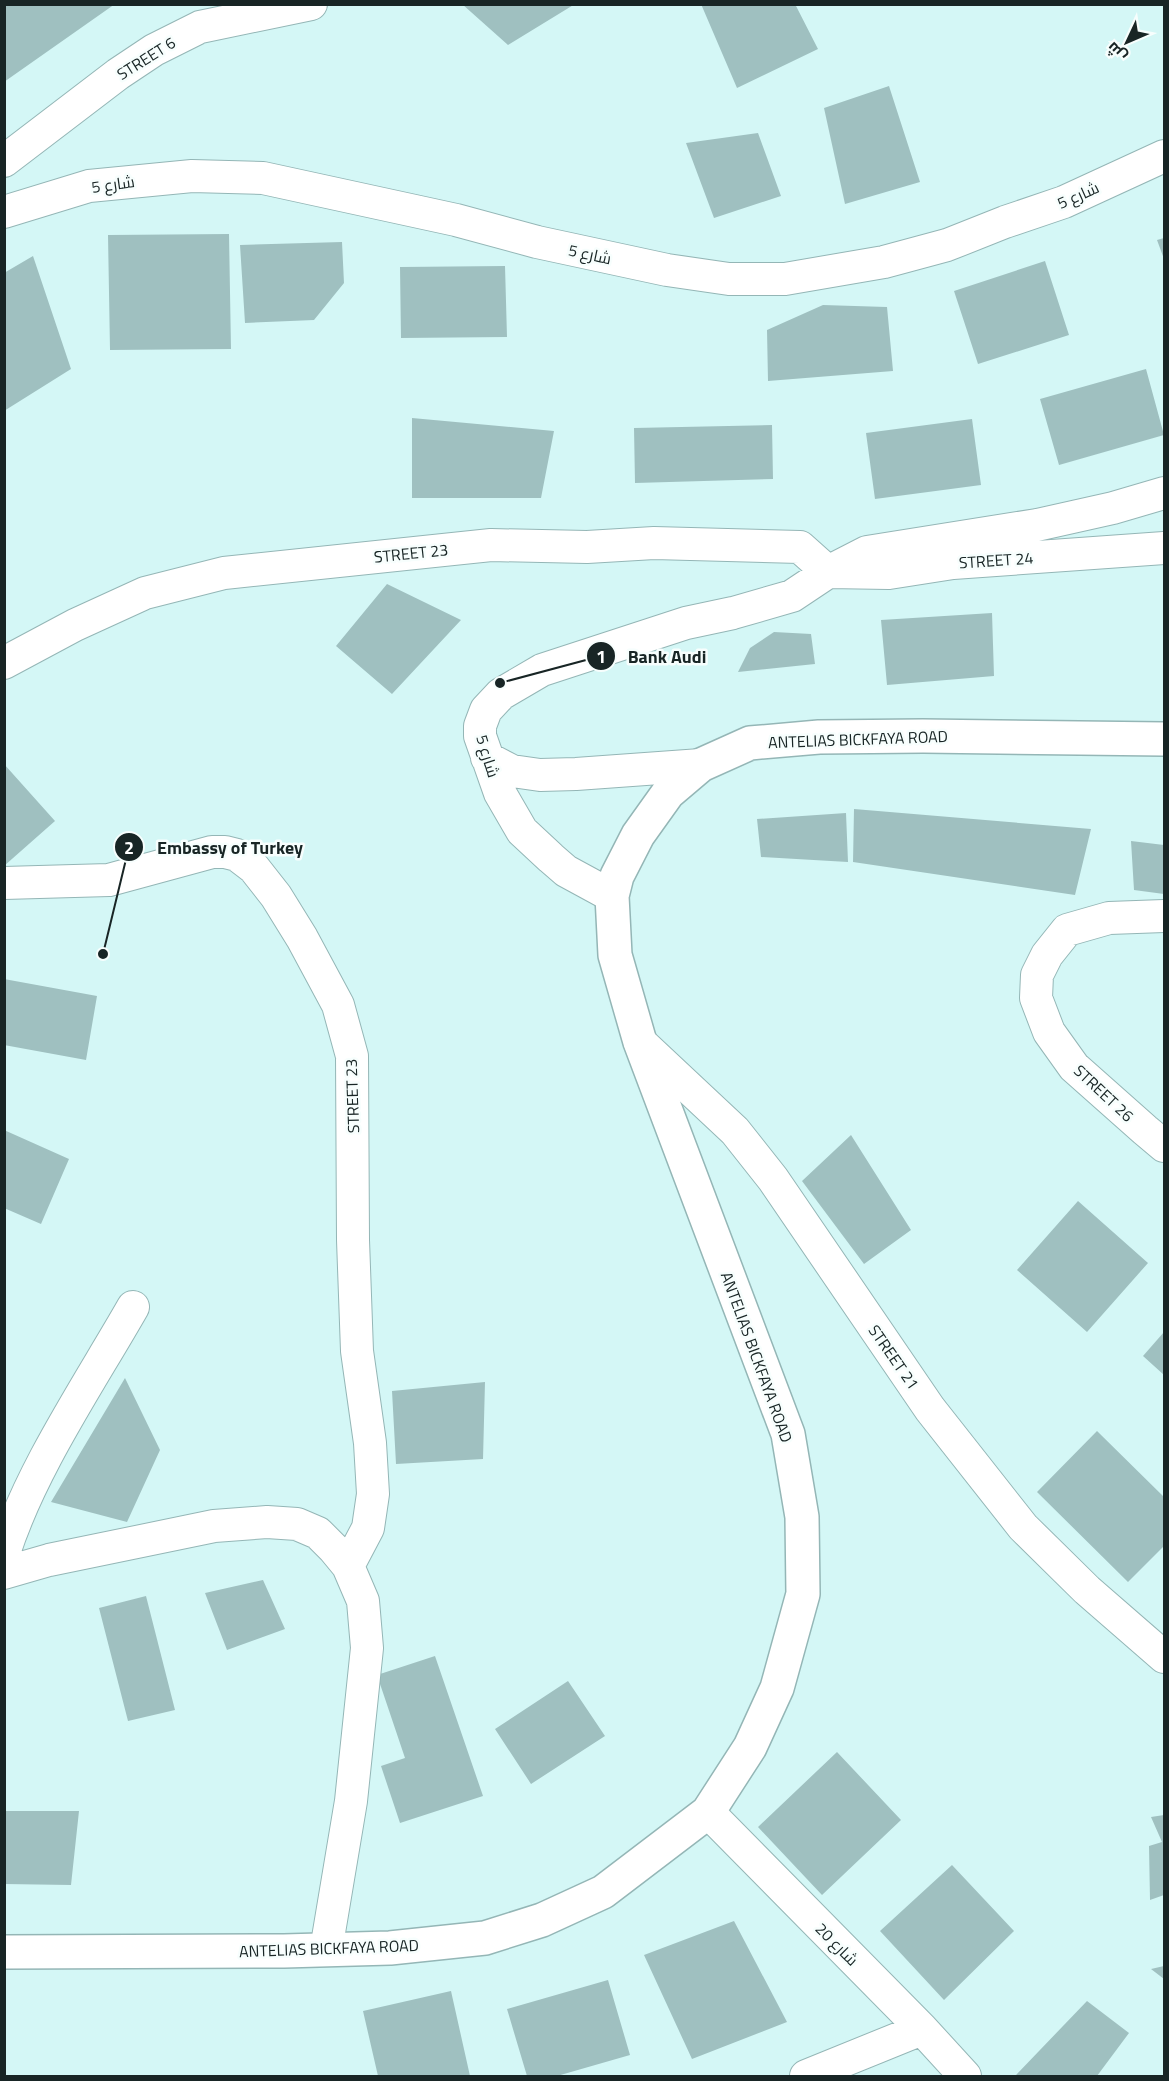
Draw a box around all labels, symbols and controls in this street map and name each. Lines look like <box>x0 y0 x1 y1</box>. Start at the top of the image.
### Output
north arrow <box>1097 12 1157 72</box>
street label: STREET 6 <box>112 30 180 86</box>
text: ش <box>1100 37 1132 68</box>
street label: شارع 5 <box>90 169 136 199</box>
street label: شارع 5 <box>1053 175 1103 215</box>
street label: شارع 5 <box>566 238 614 270</box>
street label: STREET 23 <box>373 537 449 569</box>
street label: STREET 24 <box>958 545 1034 575</box>
callout: Bank Audi <box>586 638 718 674</box>
text: 1 <box>596 643 606 670</box>
text: Bank Audi <box>628 643 706 670</box>
street label: ANTELIAS BICKFAYA ROAD <box>768 724 948 754</box>
street label: شارع 5 <box>470 732 506 780</box>
callout: Embassy of Turkey <box>114 829 315 865</box>
text: 2 <box>124 834 134 861</box>
text: Embassy of Turkey <box>157 834 303 861</box>
street label: STREET 23 <box>339 1058 365 1134</box>
street label: STREET 26 <box>1069 1059 1139 1127</box>
street label: ANTELIAS BICKFAYA ROAD <box>715 1268 799 1446</box>
street label: STREET 21 <box>863 1320 925 1394</box>
street label: شارع 20 <box>810 1917 864 1971</box>
street label: ANTELIAS BICKFAYA ROAD <box>239 1933 419 1963</box>

